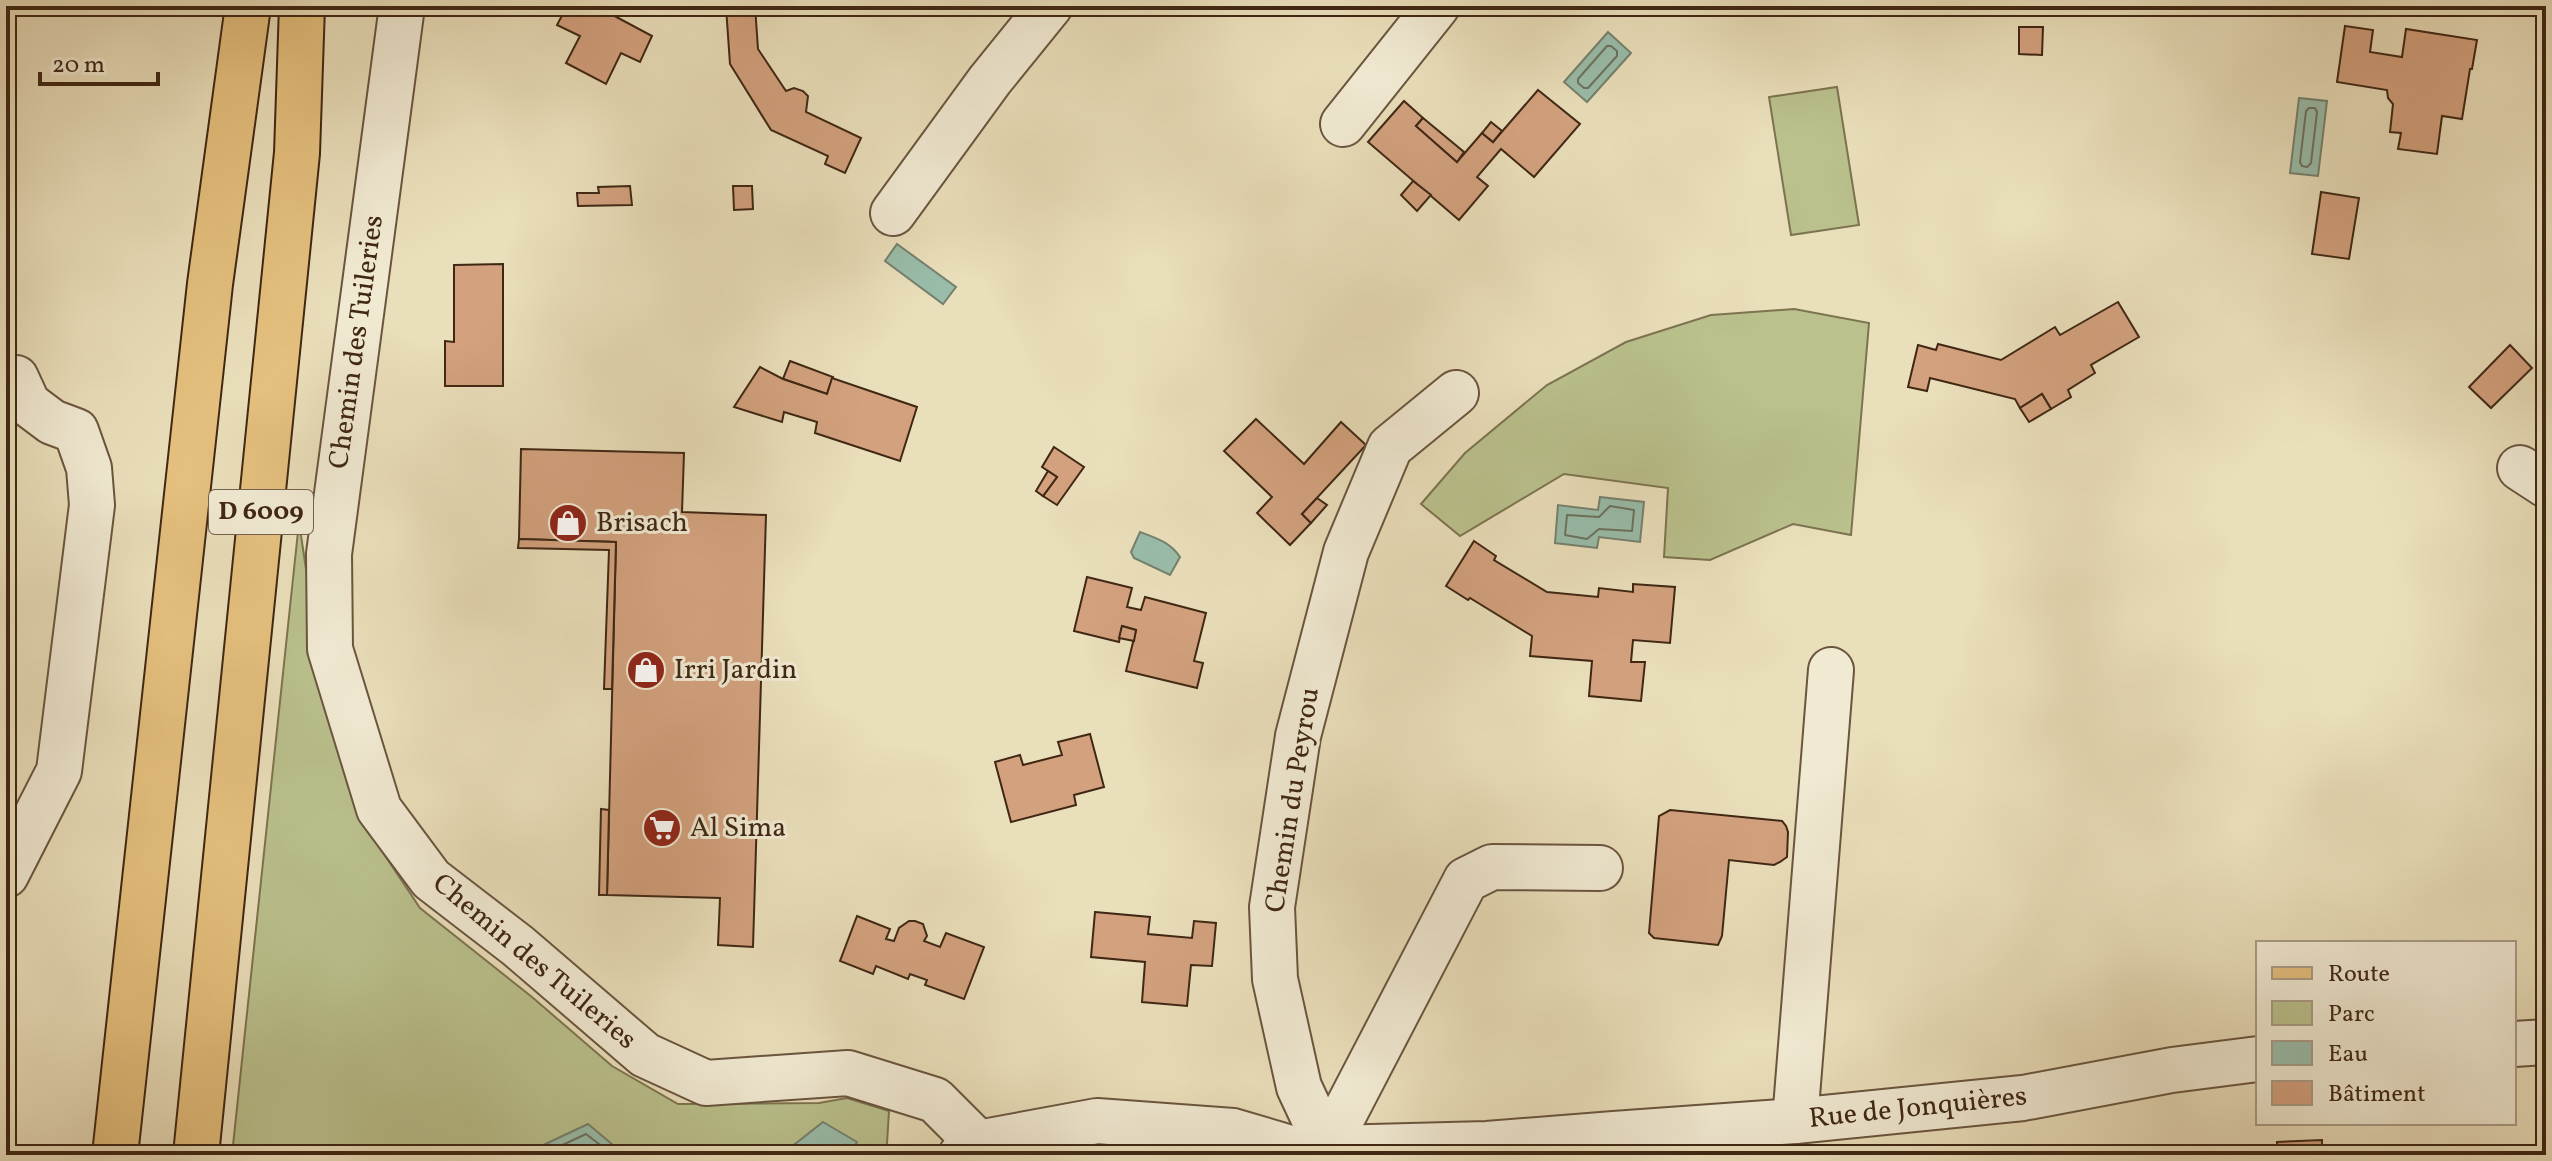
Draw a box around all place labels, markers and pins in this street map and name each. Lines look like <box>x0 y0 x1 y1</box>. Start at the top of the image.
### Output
shop icon: Brisach <box>547 502 589 544</box>
place label: Brisach <box>596 504 688 543</box>
shop icon: Irri Jardin <box>625 649 667 691</box>
place label: Irri Jardin <box>674 651 797 690</box>
supermarket icon: Al Sima <box>641 807 683 849</box>
place label: Al Sima <box>690 809 786 848</box>

